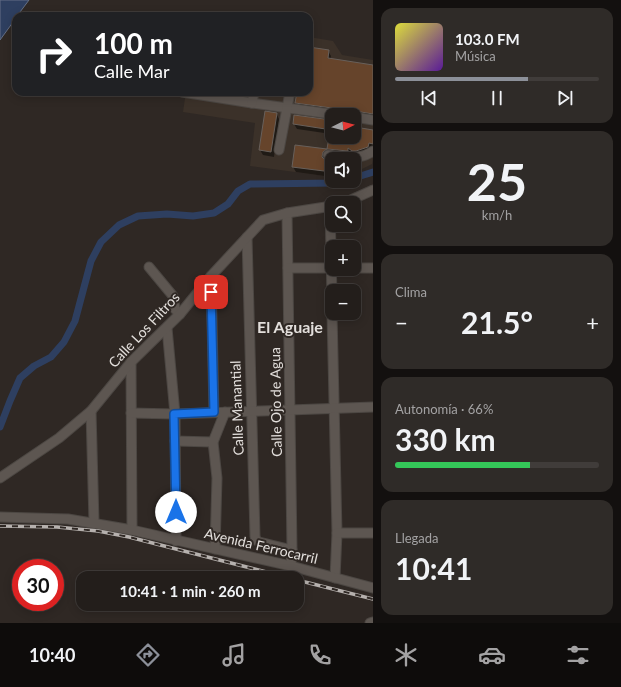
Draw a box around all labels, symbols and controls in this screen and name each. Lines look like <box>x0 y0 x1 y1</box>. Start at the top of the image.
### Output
text: 100 m <box>94 26 173 60</box>
icon: right <box>28 28 80 80</box>
text: 103.0 FM <box>455 30 520 48</box>
text: Música <box>455 48 496 64</box>
text: Calle Mar <box>94 60 170 82</box>
icon: previous <box>418 87 440 109</box>
icon: pause <box>486 87 508 109</box>
icon: next <box>554 87 576 109</box>
north arrow <box>325 108 361 144</box>
map controls <box>325 108 361 320</box>
text: 25 <box>467 150 527 212</box>
button: sound <box>325 152 361 188</box>
button: search <box>325 196 361 232</box>
text: km/h <box>482 207 512 223</box>
button: + <box>325 240 361 276</box>
pin <box>194 275 228 309</box>
icon: arrive <box>200 281 222 303</box>
button: − <box>325 284 361 320</box>
text: Clima <box>395 284 427 300</box>
street label: Calle Los Filtros <box>104 289 183 371</box>
text: 21.5° <box>461 304 533 340</box>
text: − <box>395 309 408 336</box>
text: + <box>586 309 599 336</box>
district label: El Aguaje <box>257 317 323 336</box>
street label: Calle Ojo de Agua <box>266 347 285 457</box>
street label: Calle Manantial <box>226 360 247 456</box>
text: Autonomía · 66% <box>395 401 493 417</box>
text: 330 km <box>395 421 496 457</box>
position arrow <box>155 491 197 533</box>
street label: Avenida Ferrocarril <box>203 524 320 567</box>
text: Llegada <box>395 530 439 546</box>
text: 10:41 <box>395 550 472 586</box>
speed limit sign: 30 <box>12 559 64 611</box>
text: 10:41 · 1 min · 260 m <box>120 582 260 600</box>
icon: directions <box>134 641 162 669</box>
icon: music <box>220 641 248 669</box>
icon: phone <box>306 641 334 669</box>
icon: climate <box>392 641 420 669</box>
icon: car <box>478 641 506 669</box>
icon: filters <box>564 641 592 669</box>
text: 10:40 <box>29 644 75 666</box>

